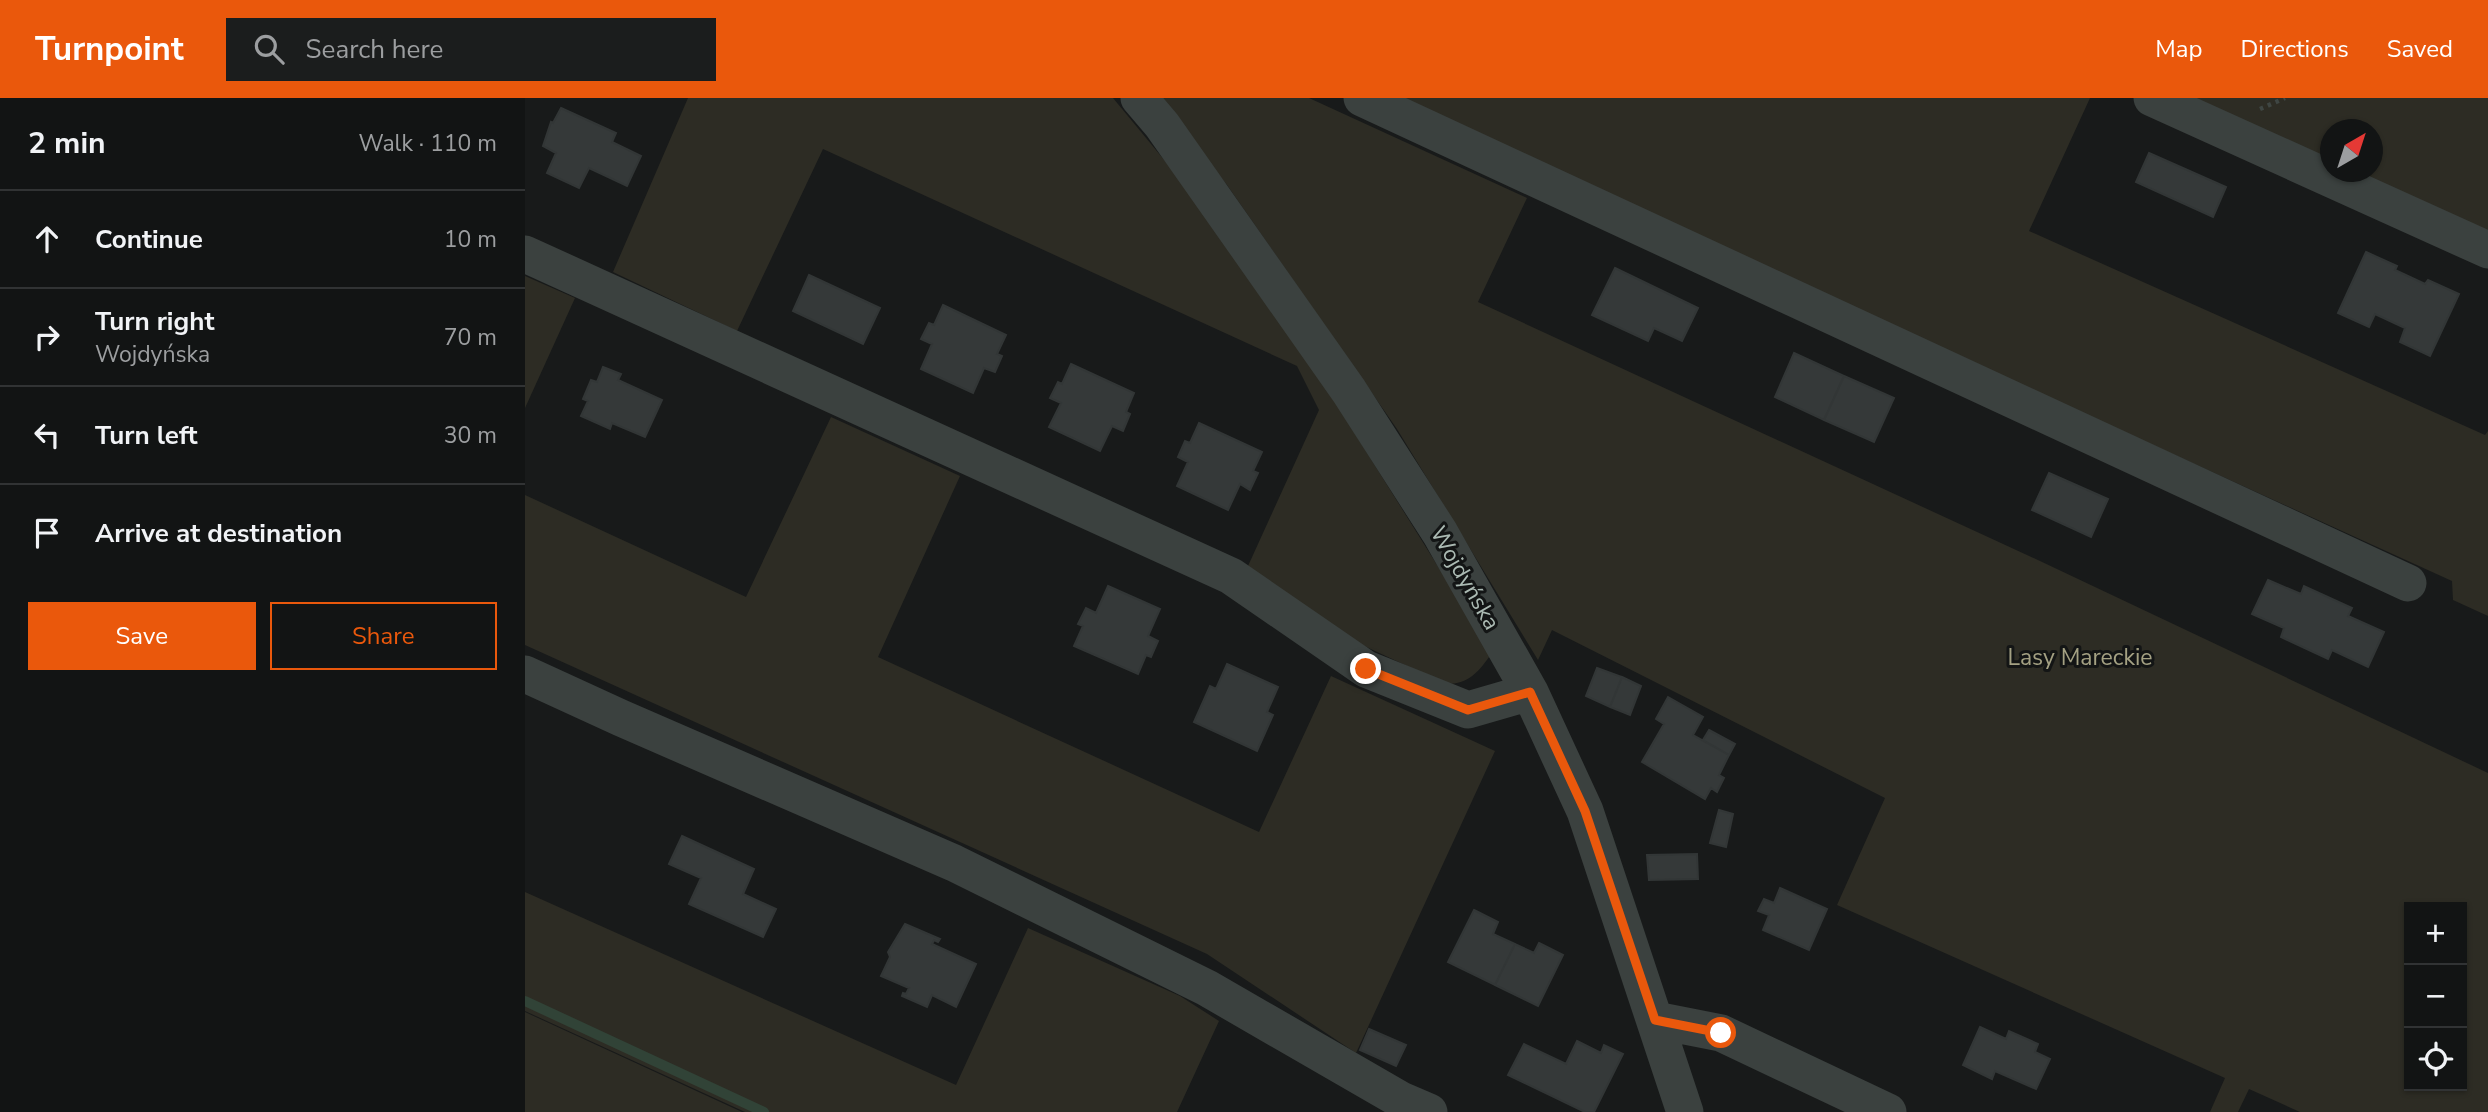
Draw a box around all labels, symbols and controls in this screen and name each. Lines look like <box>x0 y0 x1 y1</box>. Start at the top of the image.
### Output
search box <box>226 18 716 81</box>
text: Turnpoint <box>35 27 184 72</box>
icon: search <box>250 30 288 68</box>
text: Search here <box>306 32 443 67</box>
text: Map <box>2155 33 2202 65</box>
text: Directions <box>2240 33 2349 65</box>
text: Saved <box>2387 33 2453 65</box>
north arrow <box>2320 119 2383 182</box>
text: 2 min <box>28 123 106 164</box>
text: Walk · 110 m <box>358 128 497 159</box>
icon: ahead <box>28 220 66 258</box>
text: Continue <box>95 222 203 257</box>
text: 10 m <box>444 224 497 255</box>
text: Turn right <box>95 304 214 339</box>
icon: right <box>28 318 66 356</box>
text: 70 m <box>444 322 497 353</box>
text: Wojdyńska <box>95 339 210 370</box>
icon: left <box>28 416 66 454</box>
text: Turn left <box>95 418 198 453</box>
text: 30 m <box>444 420 497 451</box>
icon: arrive <box>28 514 66 552</box>
text: Arrive at destination <box>95 516 342 551</box>
street label: Wojdyńska <box>1423 520 1507 636</box>
button: Save <box>28 602 256 670</box>
button: Share <box>270 602 497 670</box>
park label: Lasy Mareckie <box>2007 642 2153 673</box>
route end <box>1350 653 1381 684</box>
map controls <box>2404 902 2467 1091</box>
button: + <box>2404 902 2467 965</box>
button: − <box>2404 965 2467 1028</box>
route start <box>1705 1017 1736 1048</box>
button: locate <box>2404 1028 2467 1091</box>

